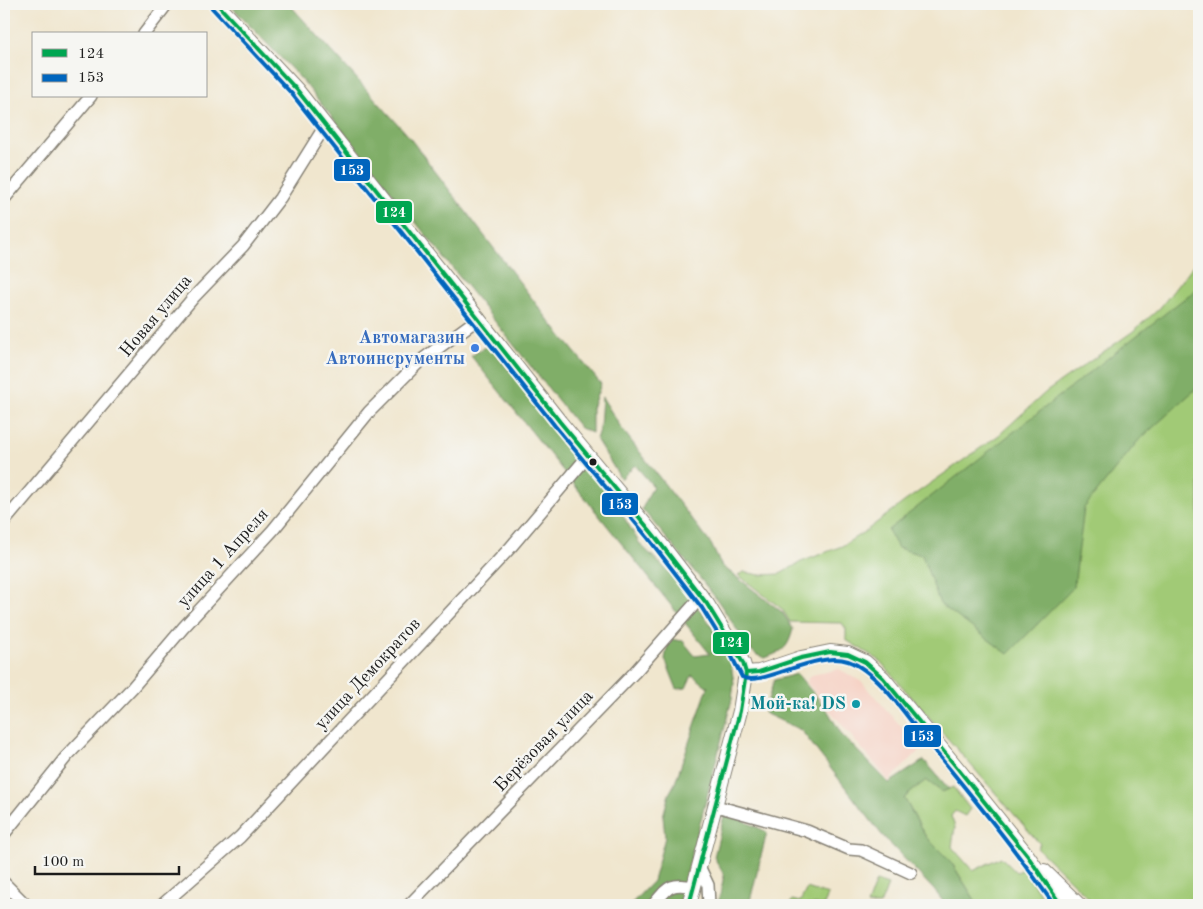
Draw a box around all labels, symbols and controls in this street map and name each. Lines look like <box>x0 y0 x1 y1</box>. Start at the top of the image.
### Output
legend <box>32 32 208 98</box>
text: 124 <box>78 47 104 62</box>
text: 153 <box>78 71 104 86</box>
line badge: 153 <box>333 158 371 182</box>
text: 153 <box>340 164 364 178</box>
line badge: 124 <box>375 200 413 224</box>
text: 124 <box>382 206 406 220</box>
street label: Новая улица <box>117 271 195 361</box>
place label: Автомагазин Автоинсрументы <box>325 329 465 368</box>
marker: Автомагазин Автоинсрументы <box>469 342 481 354</box>
unlabelled marker <box>588 457 598 467</box>
line badge: 153 <box>601 492 639 516</box>
text: 153 <box>608 498 632 512</box>
street label: улица 1 Апреля <box>174 505 272 611</box>
street label: улица Демократов <box>312 615 424 733</box>
line badge: 124 <box>712 631 750 655</box>
text: 124 <box>719 636 743 650</box>
street label: Берёзовая улица <box>491 687 597 795</box>
place label: Мой-ка! DS <box>750 695 846 713</box>
marker: Мой-ка! DS <box>850 698 862 710</box>
line badge: 153 <box>903 724 942 748</box>
text: 153 <box>910 730 934 744</box>
scale bar <box>35 844 179 876</box>
text: 100 m <box>42 855 84 870</box>

